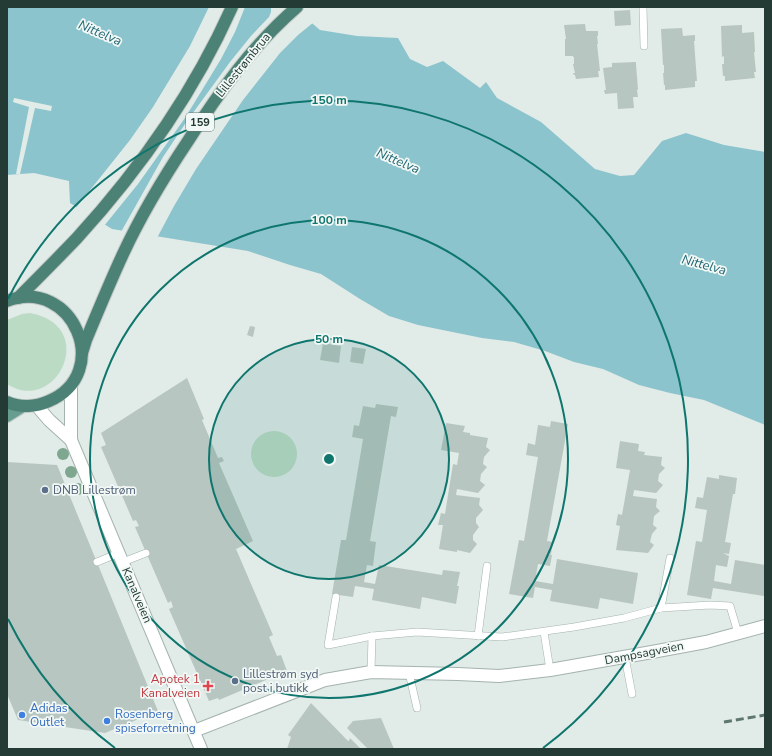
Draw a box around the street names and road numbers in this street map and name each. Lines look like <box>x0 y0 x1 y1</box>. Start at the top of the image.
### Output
street label: Lillestrømbrua <box>212 30 274 100</box>
road number: 159 <box>186 113 214 131</box>
street label: Kanalveien <box>118 565 156 625</box>
street label: Dampsagveien <box>603 637 685 669</box>

